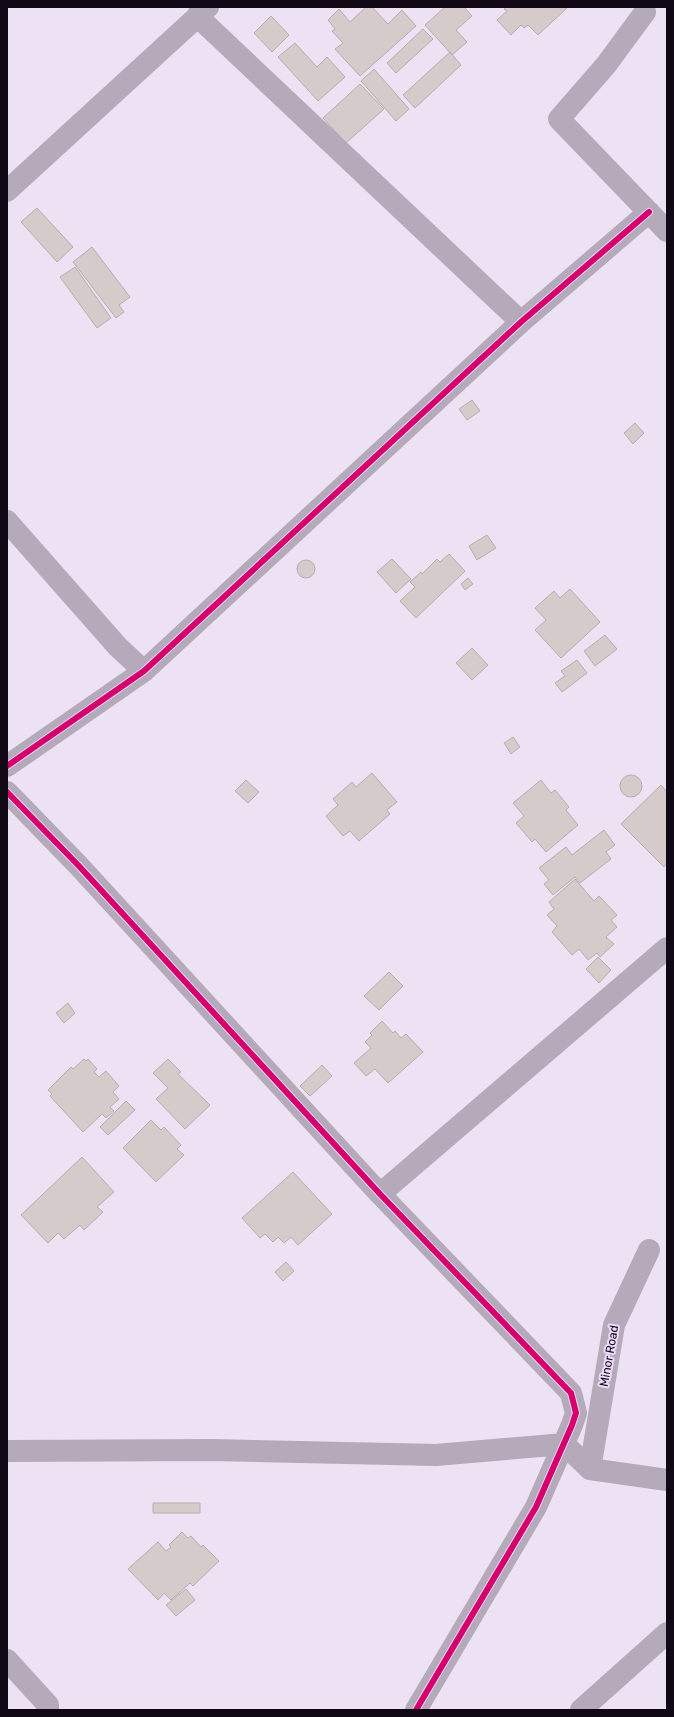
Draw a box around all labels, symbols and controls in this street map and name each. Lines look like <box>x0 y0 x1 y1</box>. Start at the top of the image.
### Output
street label: Minor Road <box>597 1324 621 1388</box>

